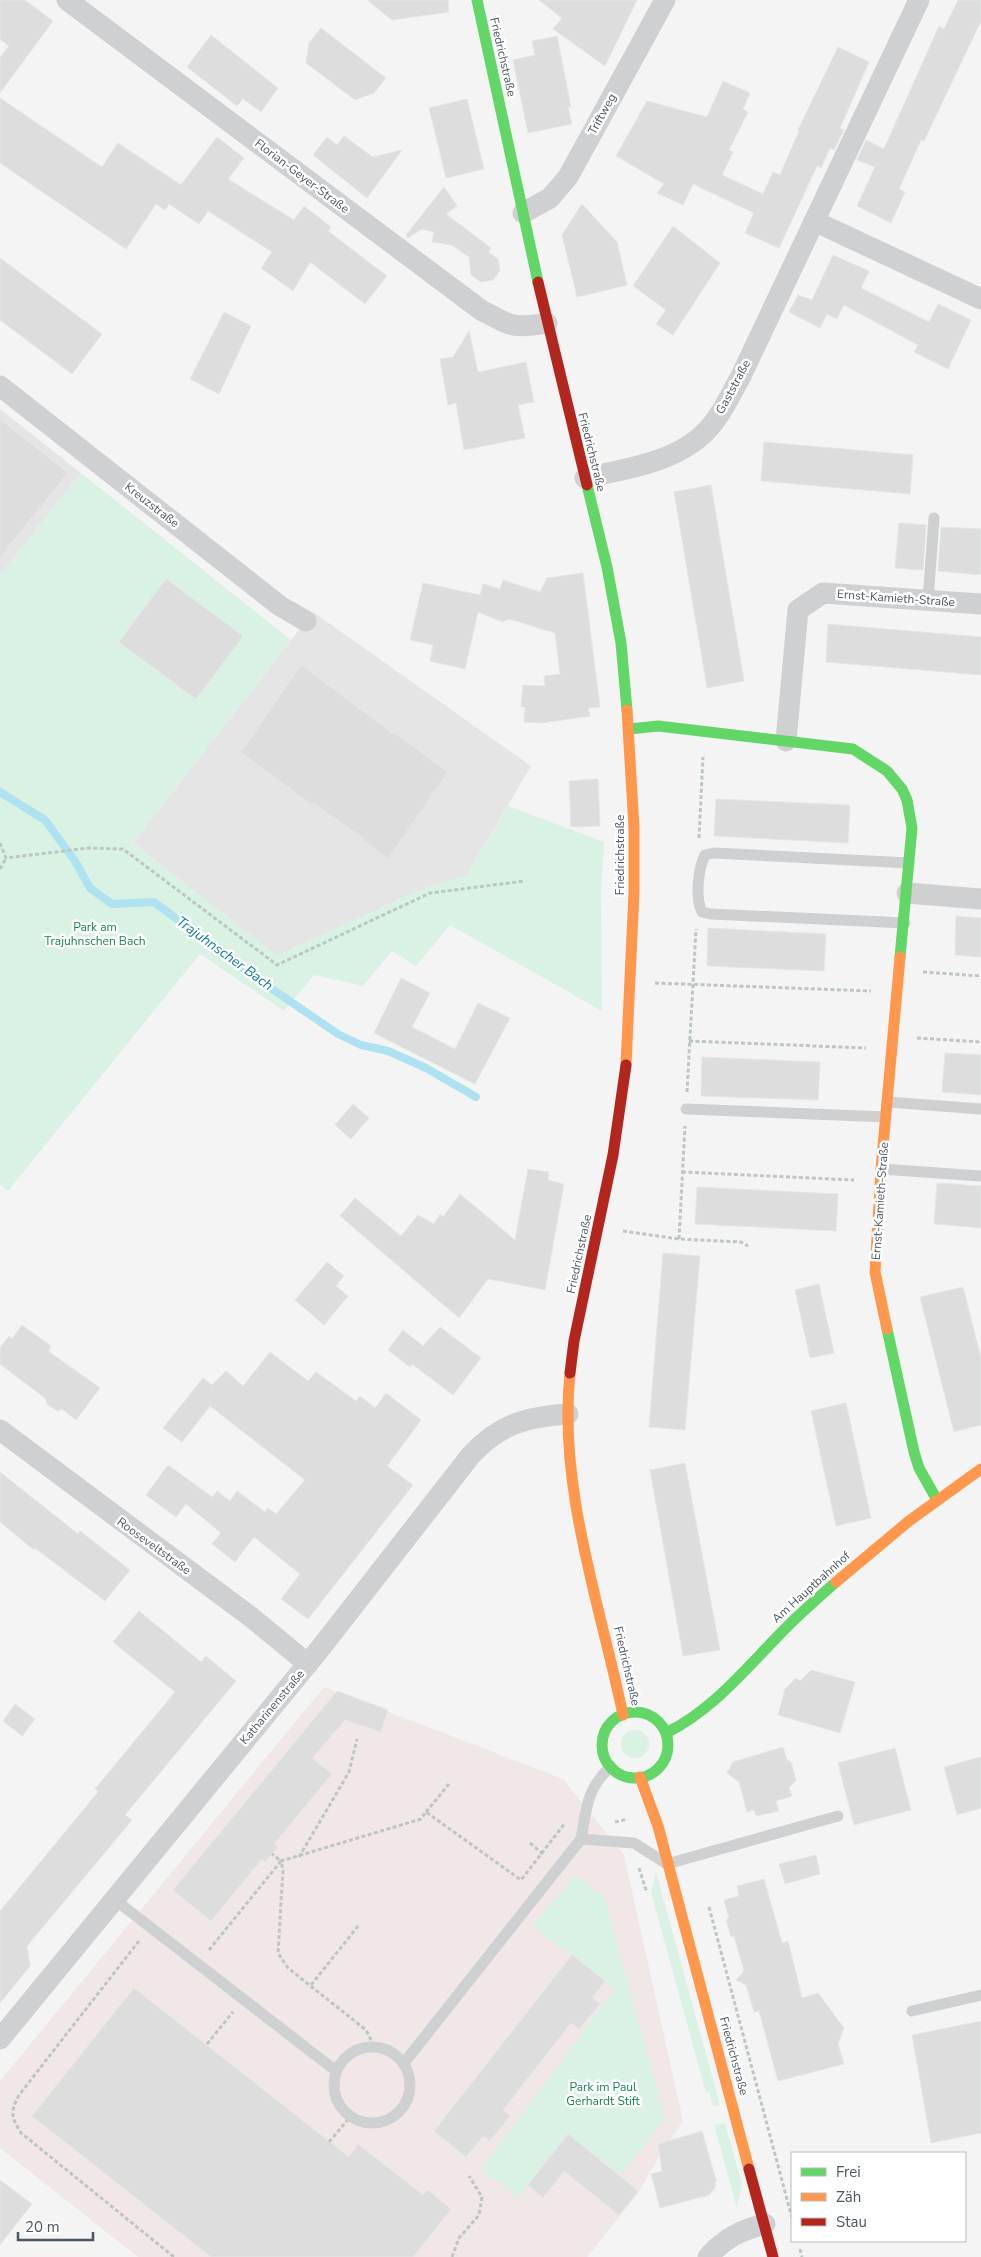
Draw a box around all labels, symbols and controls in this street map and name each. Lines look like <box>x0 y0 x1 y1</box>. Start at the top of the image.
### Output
street label: Friedrichstraße <box>486 16 520 98</box>
street label: Triftweg <box>584 91 620 137</box>
street label: Florian-Geyer-Straße <box>252 135 352 217</box>
street label: Gaststraße <box>712 357 754 417</box>
street label: Friedrichstraße <box>574 411 610 493</box>
street label: Kreuzstraße <box>122 479 182 531</box>
street label: Ernst-Kamieth-Straße <box>837 586 955 610</box>
street label: Friedrichstraße <box>612 815 628 895</box>
water label: Trajuhnscher Bach <box>172 912 277 995</box>
park label: Park am Trajuhnschen Bach <box>44 919 146 949</box>
street label: Ernst-Kamieth-Straße <box>868 1142 892 1260</box>
street label: Friedrichstraße <box>563 1213 595 1295</box>
street label: Rooseveltstraße <box>114 1514 194 1578</box>
street label: Am Hauptbahnhof <box>769 1547 854 1626</box>
street label: Friedrichstraße <box>610 1625 644 1707</box>
street label: Katharinenstraße <box>236 1666 308 1748</box>
street label: Friedrichstraße <box>716 2015 752 2097</box>
park label: Park im Paul Gerhardt Stift <box>566 2079 640 2109</box>
legend <box>791 2152 966 2242</box>
text: Frei <box>836 2162 861 2182</box>
text: Zäh <box>836 2187 861 2207</box>
scale bar <box>18 2210 92 2242</box>
text: Stau <box>836 2212 867 2232</box>
text: 20 m <box>25 2217 60 2237</box>

